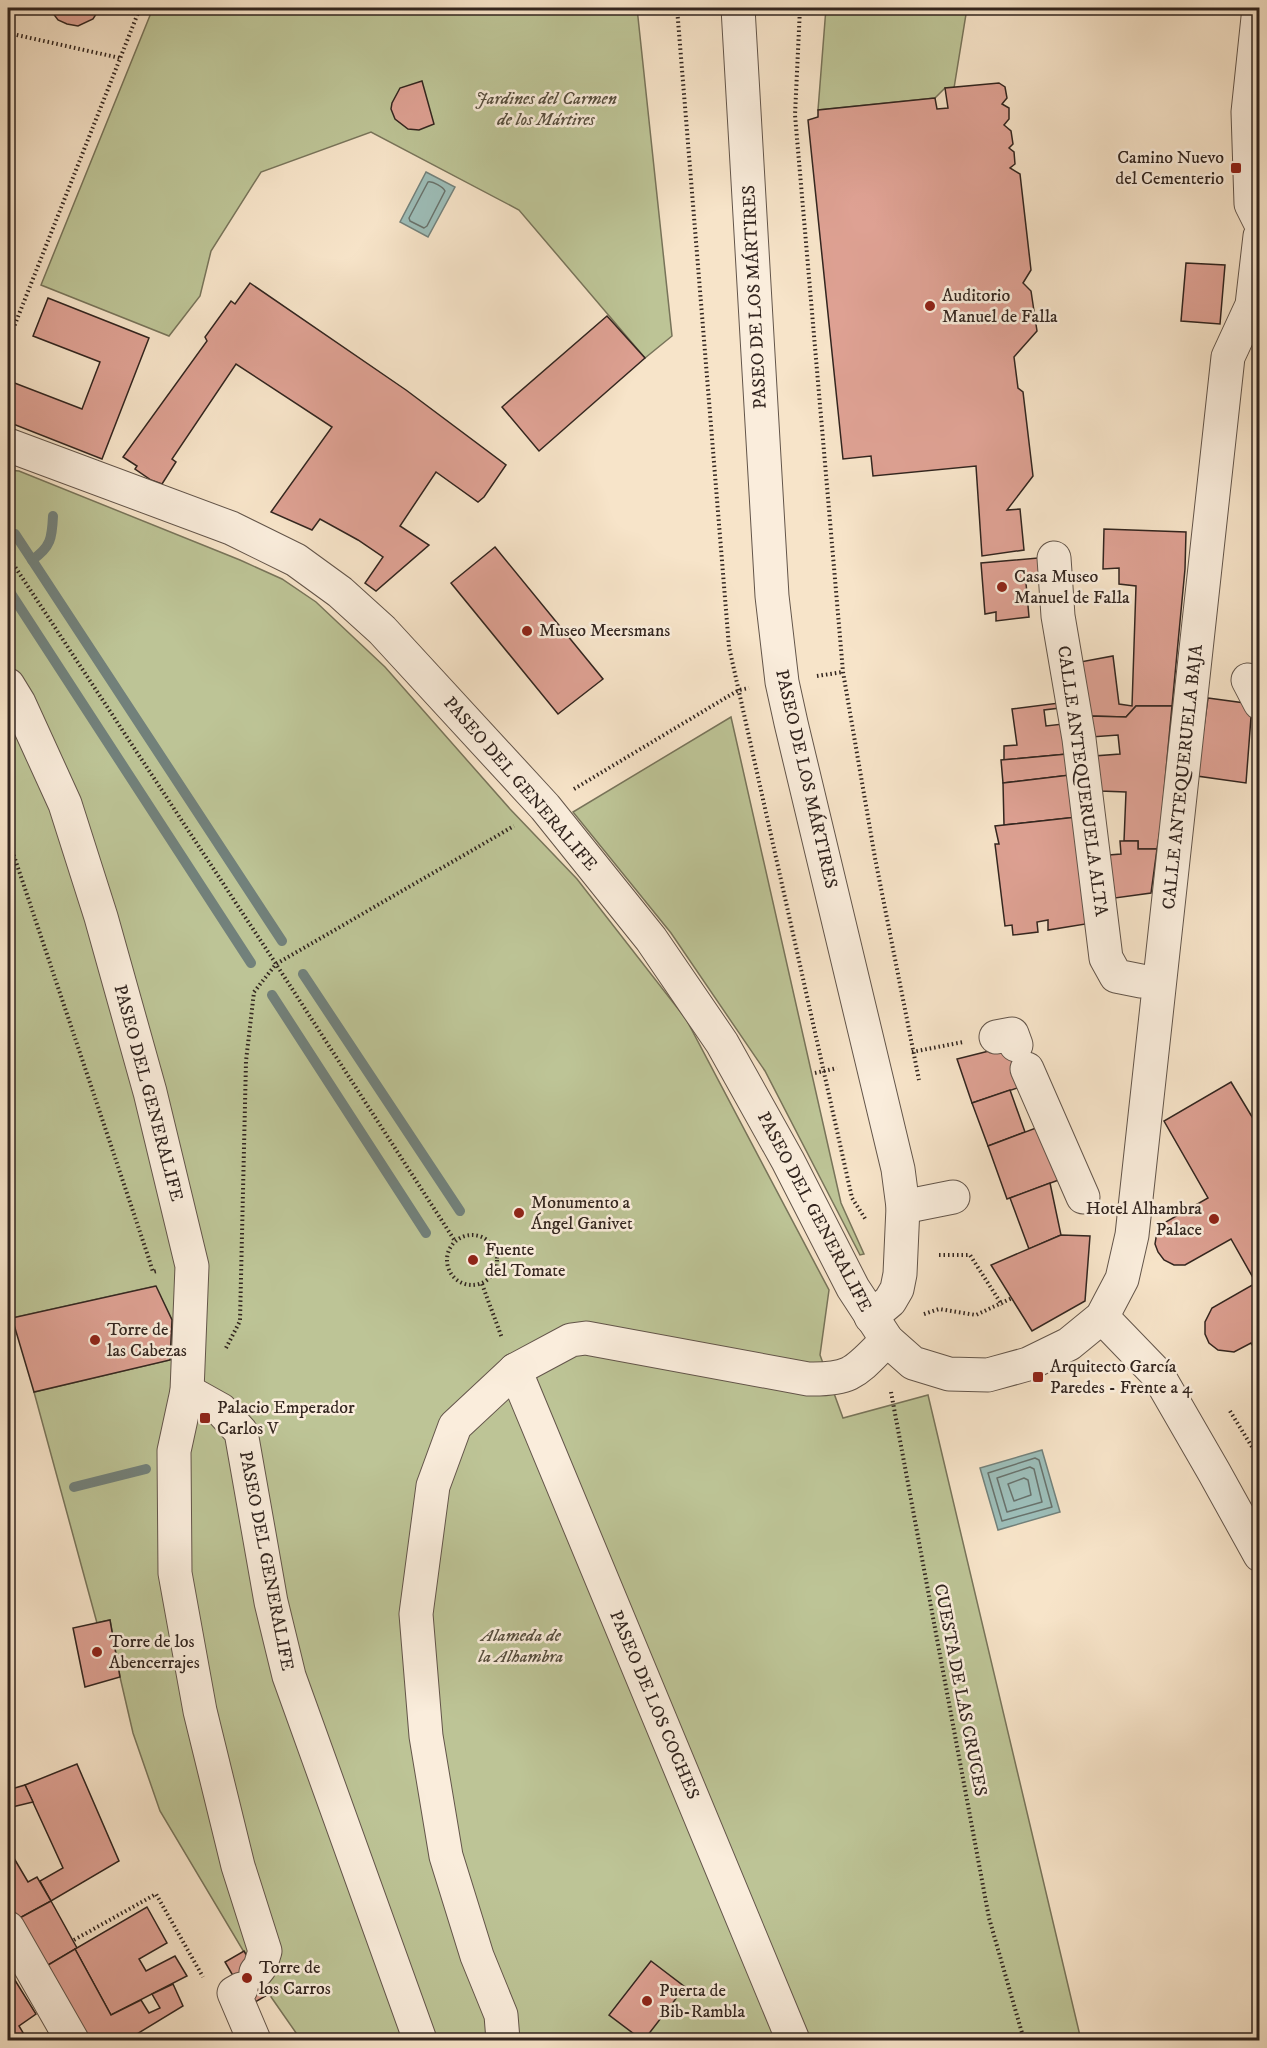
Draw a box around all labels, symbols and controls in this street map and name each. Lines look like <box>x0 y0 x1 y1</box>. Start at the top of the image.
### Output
park label: Jardines del Carmen de los Mártires <box>475 88 617 131</box>
place label: Camino Nuevo del Cementerio <box>1115 147 1224 190</box>
marker: Camino Nuevo del Cementerio <box>1229 161 1243 175</box>
street label: PASEO DE LOS MÁRTIRES <box>737 185 772 410</box>
place label: Auditorio Manuel de Falla <box>942 285 1058 328</box>
marker: Auditorio Manuel de Falla <box>923 299 937 313</box>
place label: Casa Museo Manuel de Falla <box>1014 566 1130 609</box>
marker: Casa Museo Manuel de Falla <box>995 580 1009 594</box>
place label: Museo Meersmans <box>539 620 670 642</box>
marker: Museo Meersmans <box>520 624 534 638</box>
street label: CALLE ANTEQUERUELA BAJA <box>1158 643 1208 911</box>
street label: CALLE ANTEQUERUELA ALTA <box>1052 644 1112 918</box>
street label: PASEO DE LOS MÁRTIRES <box>770 667 843 891</box>
street label: PASEO DEL GENERALIFE <box>438 692 602 876</box>
street label: PASEO DEL GENERALIFE <box>108 982 188 1204</box>
street label: PASEO DEL GENERALIFE <box>752 1108 876 1316</box>
place label: Monumento a Ángel Ganivet <box>531 1192 633 1235</box>
place label: Hotel Alhambra Palace <box>1086 1198 1202 1241</box>
marker: Monumento a Ángel Ganivet <box>512 1206 526 1220</box>
marker: Hotel Alhambra Palace <box>1207 1212 1221 1226</box>
place label: Fuente del Tomate <box>485 1239 566 1282</box>
marker: Fuente del Tomate <box>466 1253 480 1267</box>
place label: Torre de las Cabezas <box>107 1319 187 1362</box>
marker: Torre de las Cabezas <box>88 1333 102 1347</box>
place label: Arquitecto García Paredes - Frente a 4 <box>1050 1356 1193 1399</box>
marker: Arquitecto García Paredes - Frente a 4 <box>1031 1370 1045 1384</box>
place label: Palacio Emperador Carlos V <box>217 1397 355 1440</box>
marker: Palacio Emperador Carlos V <box>198 1411 212 1425</box>
street label: PASEO DEL GENERALIFE <box>234 1449 298 1673</box>
street label: CUESTA DE LAS CRUCES <box>929 1582 991 1798</box>
street label: PASEO DE LOS COCHES <box>604 1607 704 1803</box>
park label: Alameda de la Alhambra <box>478 1625 564 1668</box>
place label: Torre de los Abencerrajes <box>109 1631 200 1674</box>
marker: Torre de los Abencerrajes <box>90 1645 104 1659</box>
place label: Torre de los Carros <box>259 1957 331 2000</box>
marker: Torre de los Carros <box>240 1971 254 1985</box>
place label: Puerta de Bib-Rambla <box>659 1980 746 2023</box>
marker: Puerta de Bib-Rambla <box>640 1994 654 2008</box>

